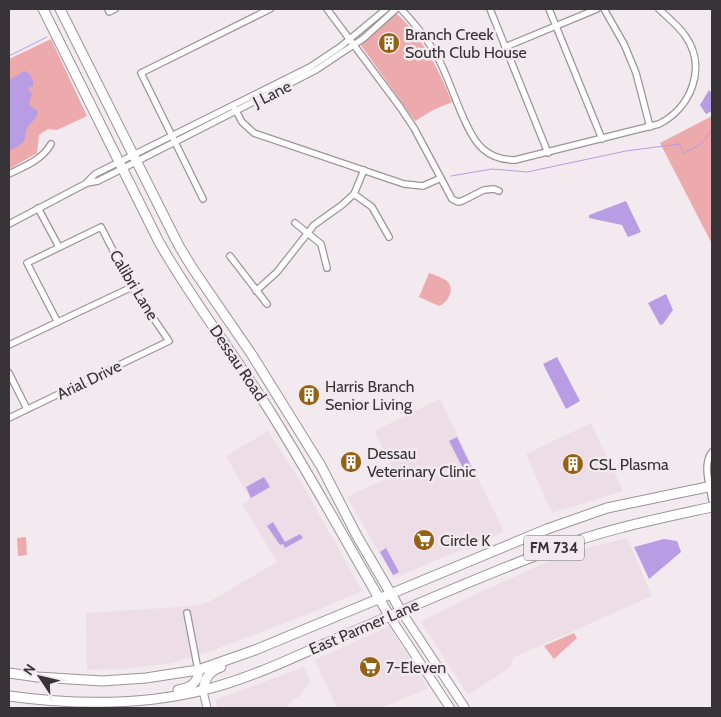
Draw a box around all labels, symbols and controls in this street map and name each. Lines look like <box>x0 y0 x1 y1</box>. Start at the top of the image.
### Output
place label: Branch Creek South Club House <box>405 25 527 62</box>
building icon: Branch Creek South Club House <box>377 31 401 55</box>
street label: J Lane <box>249 76 294 112</box>
street label: Calibri Lane <box>106 246 162 324</box>
street label: Dessau Road <box>206 321 270 405</box>
street label: Arial Drive <box>54 356 124 404</box>
place label: Harris Branch Senior Living <box>325 377 415 414</box>
building icon: Harris Branch Senior Living <box>297 383 321 407</box>
place label: Dessau Veterinary Clinic <box>367 444 476 481</box>
building icon: Dessau Veterinary Clinic <box>339 450 363 474</box>
building icon: CSL Plasma <box>561 452 585 476</box>
place label: CSL Plasma <box>589 455 669 474</box>
supermarket icon: Circle K <box>412 528 436 552</box>
place label: Circle K <box>440 531 490 550</box>
road number: FM 734 <box>524 536 584 560</box>
street label: East Parmer Lane <box>306 595 422 659</box>
north arrow <box>15 652 65 702</box>
supermarket icon: 7-Eleven <box>358 655 382 679</box>
place label: 7-Eleven <box>386 658 446 677</box>
text: N <box>19 660 40 679</box>

